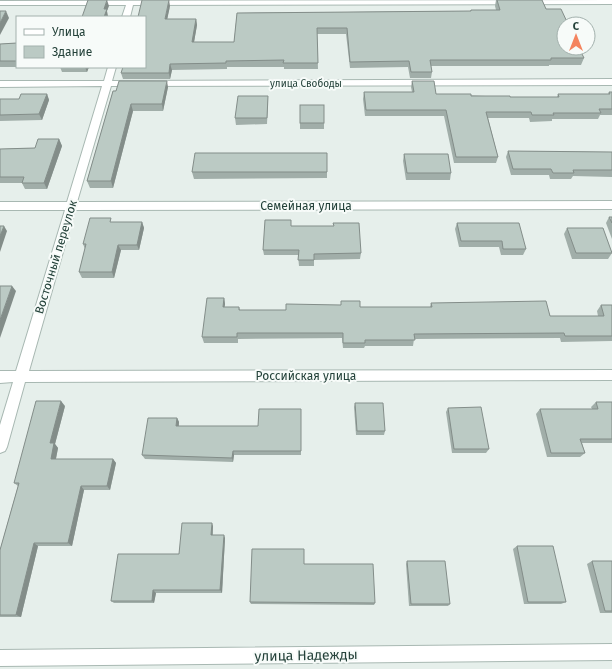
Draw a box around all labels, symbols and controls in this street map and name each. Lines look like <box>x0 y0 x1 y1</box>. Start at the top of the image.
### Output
legend <box>16 16 146 68</box>
north arrow <box>556 16 596 56</box>
text: С <box>573 20 580 33</box>
text: Улица <box>52 25 86 39</box>
text: Здание <box>52 45 92 59</box>
street label: улица Свободы <box>270 78 342 90</box>
street label: Восточный переулок <box>32 198 80 316</box>
street label: Семейная улица <box>260 199 352 213</box>
street label: Российская улица <box>256 369 356 383</box>
street label: улица Надежды <box>254 646 358 665</box>

